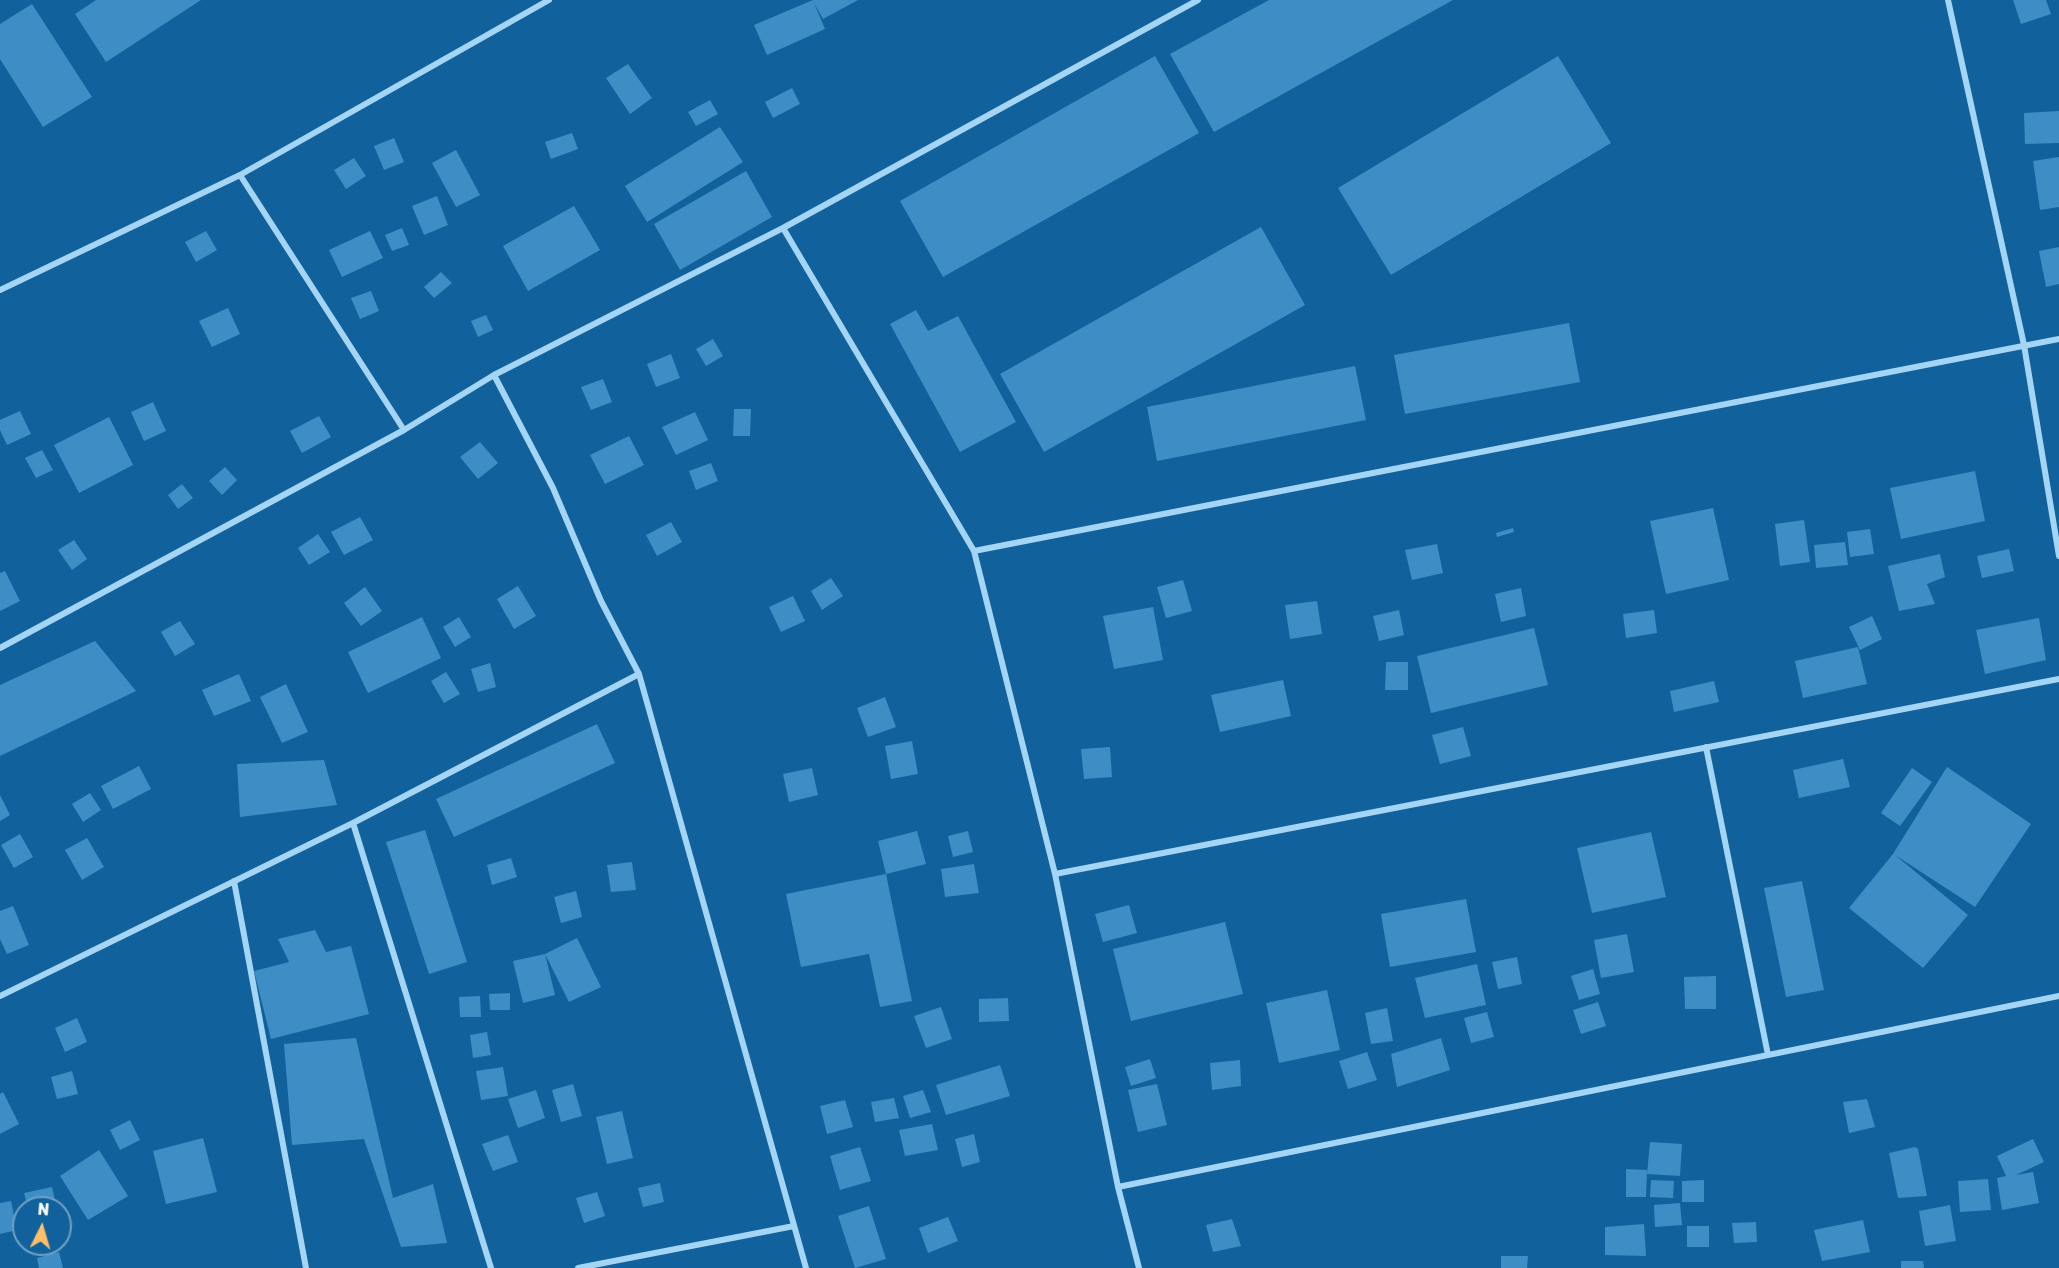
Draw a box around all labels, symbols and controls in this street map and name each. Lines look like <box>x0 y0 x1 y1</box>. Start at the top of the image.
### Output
north arrow <box>12 1196 72 1256</box>
text: N <box>37 1200 50 1220</box>

